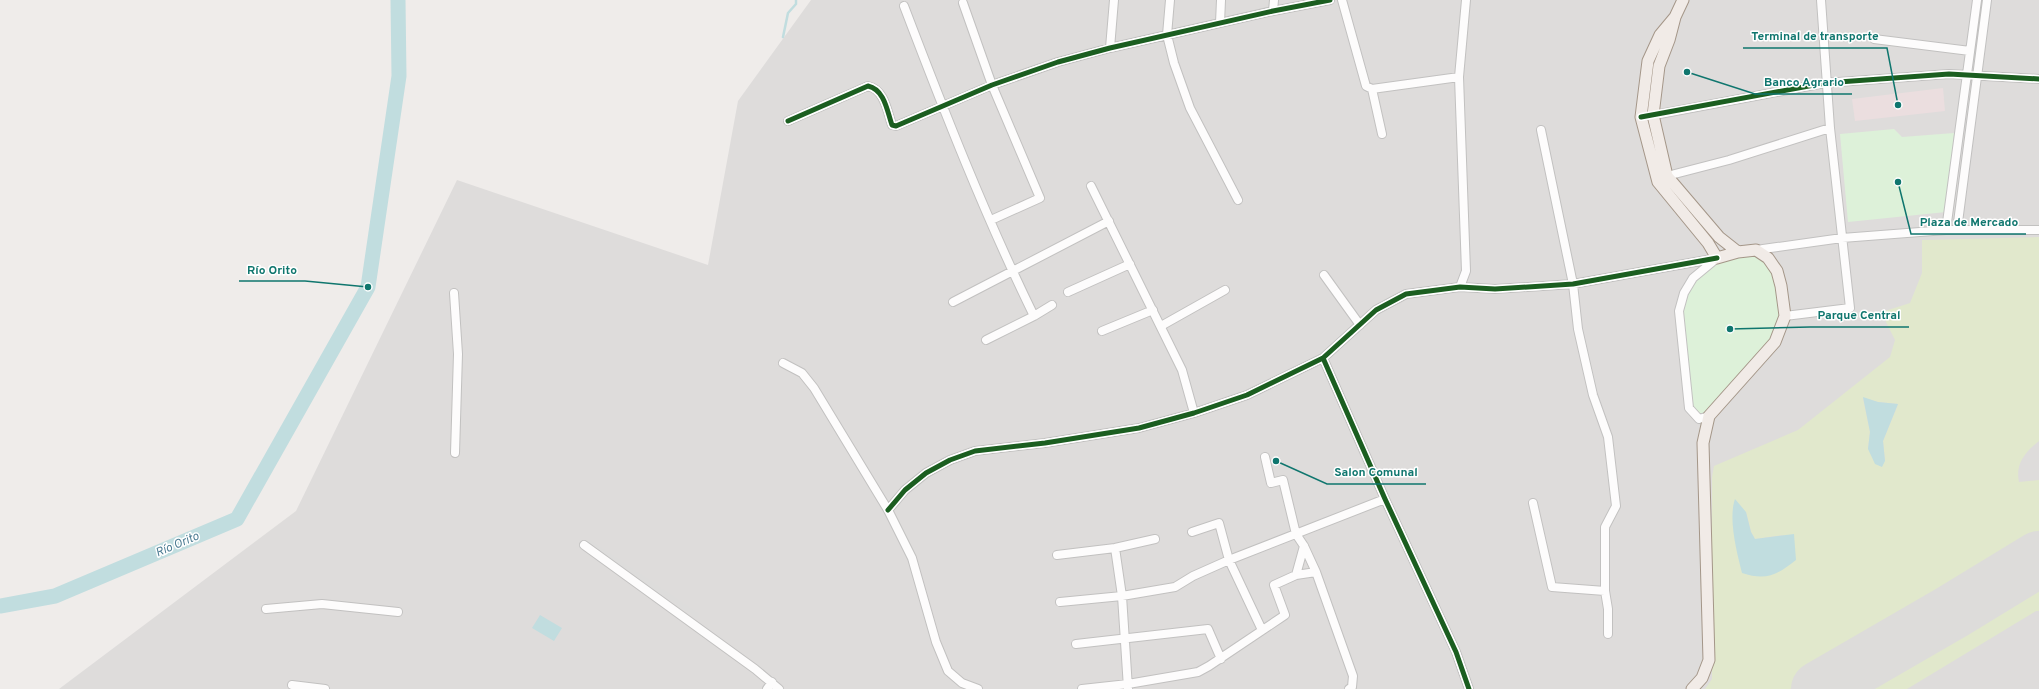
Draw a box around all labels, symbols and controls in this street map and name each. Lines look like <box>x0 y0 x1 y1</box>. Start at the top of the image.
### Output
callout: Terminal de transporte <box>1743 24 1887 48</box>
text: Terminal de transporte <box>1751 29 1879 45</box>
callout: Banco Agrario <box>1755 70 1852 94</box>
text: Banco Agrario <box>1764 75 1844 91</box>
callout: Plaza de Mercado <box>1911 210 2026 234</box>
text: Plaza de Mercado <box>1920 215 2019 231</box>
callout: Río Orito <box>239 257 305 281</box>
text: Río Orito <box>247 263 297 279</box>
callout: Parque Central <box>1810 303 1909 327</box>
text: Parque Central <box>1818 308 1900 324</box>
callout: Salon Comunal <box>1327 460 1426 484</box>
text: Salon Comunal <box>1334 465 1418 481</box>
water label: Río Orito <box>153 528 202 561</box>

